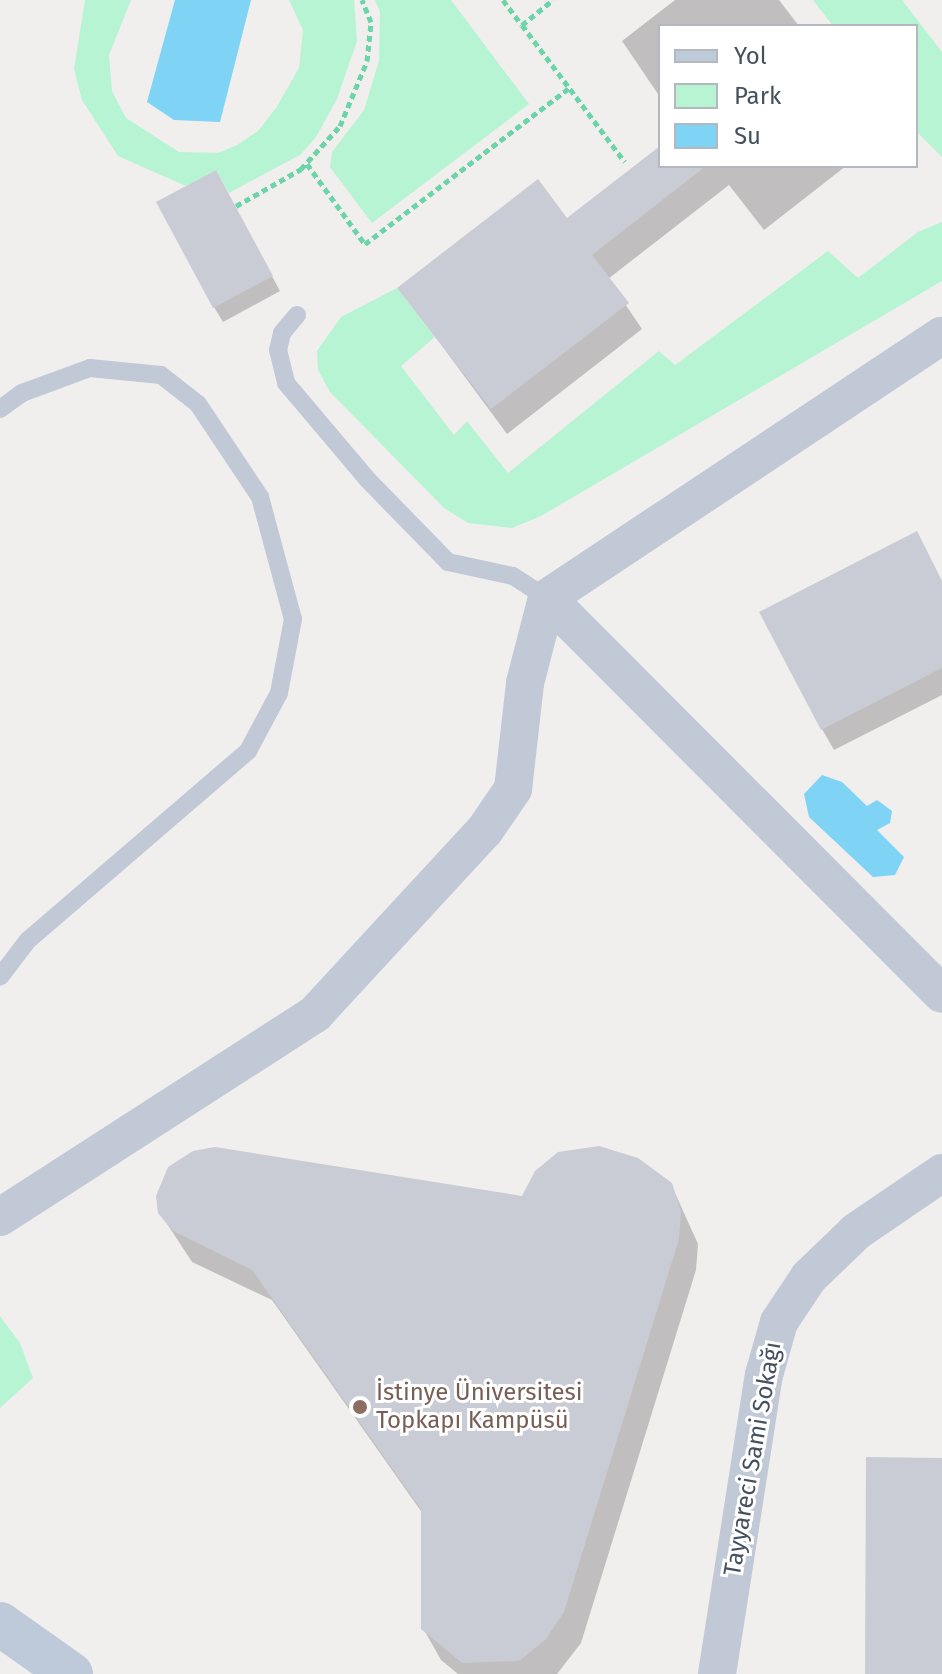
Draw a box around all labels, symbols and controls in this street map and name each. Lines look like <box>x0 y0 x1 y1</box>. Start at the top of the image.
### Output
legend <box>658 24 918 168</box>
text: Yol <box>734 42 767 70</box>
text: Park <box>734 82 781 110</box>
text: Su <box>734 122 761 150</box>
street label: Tayyareci Sami Sokağı <box>718 1340 788 1578</box>
place label: İstinye Üniversitesi Topkapı Kampüsü <box>376 1379 583 1435</box>
marker: İstinye Üniversitesi Topkapı Kampüsü <box>351 1398 369 1416</box>

